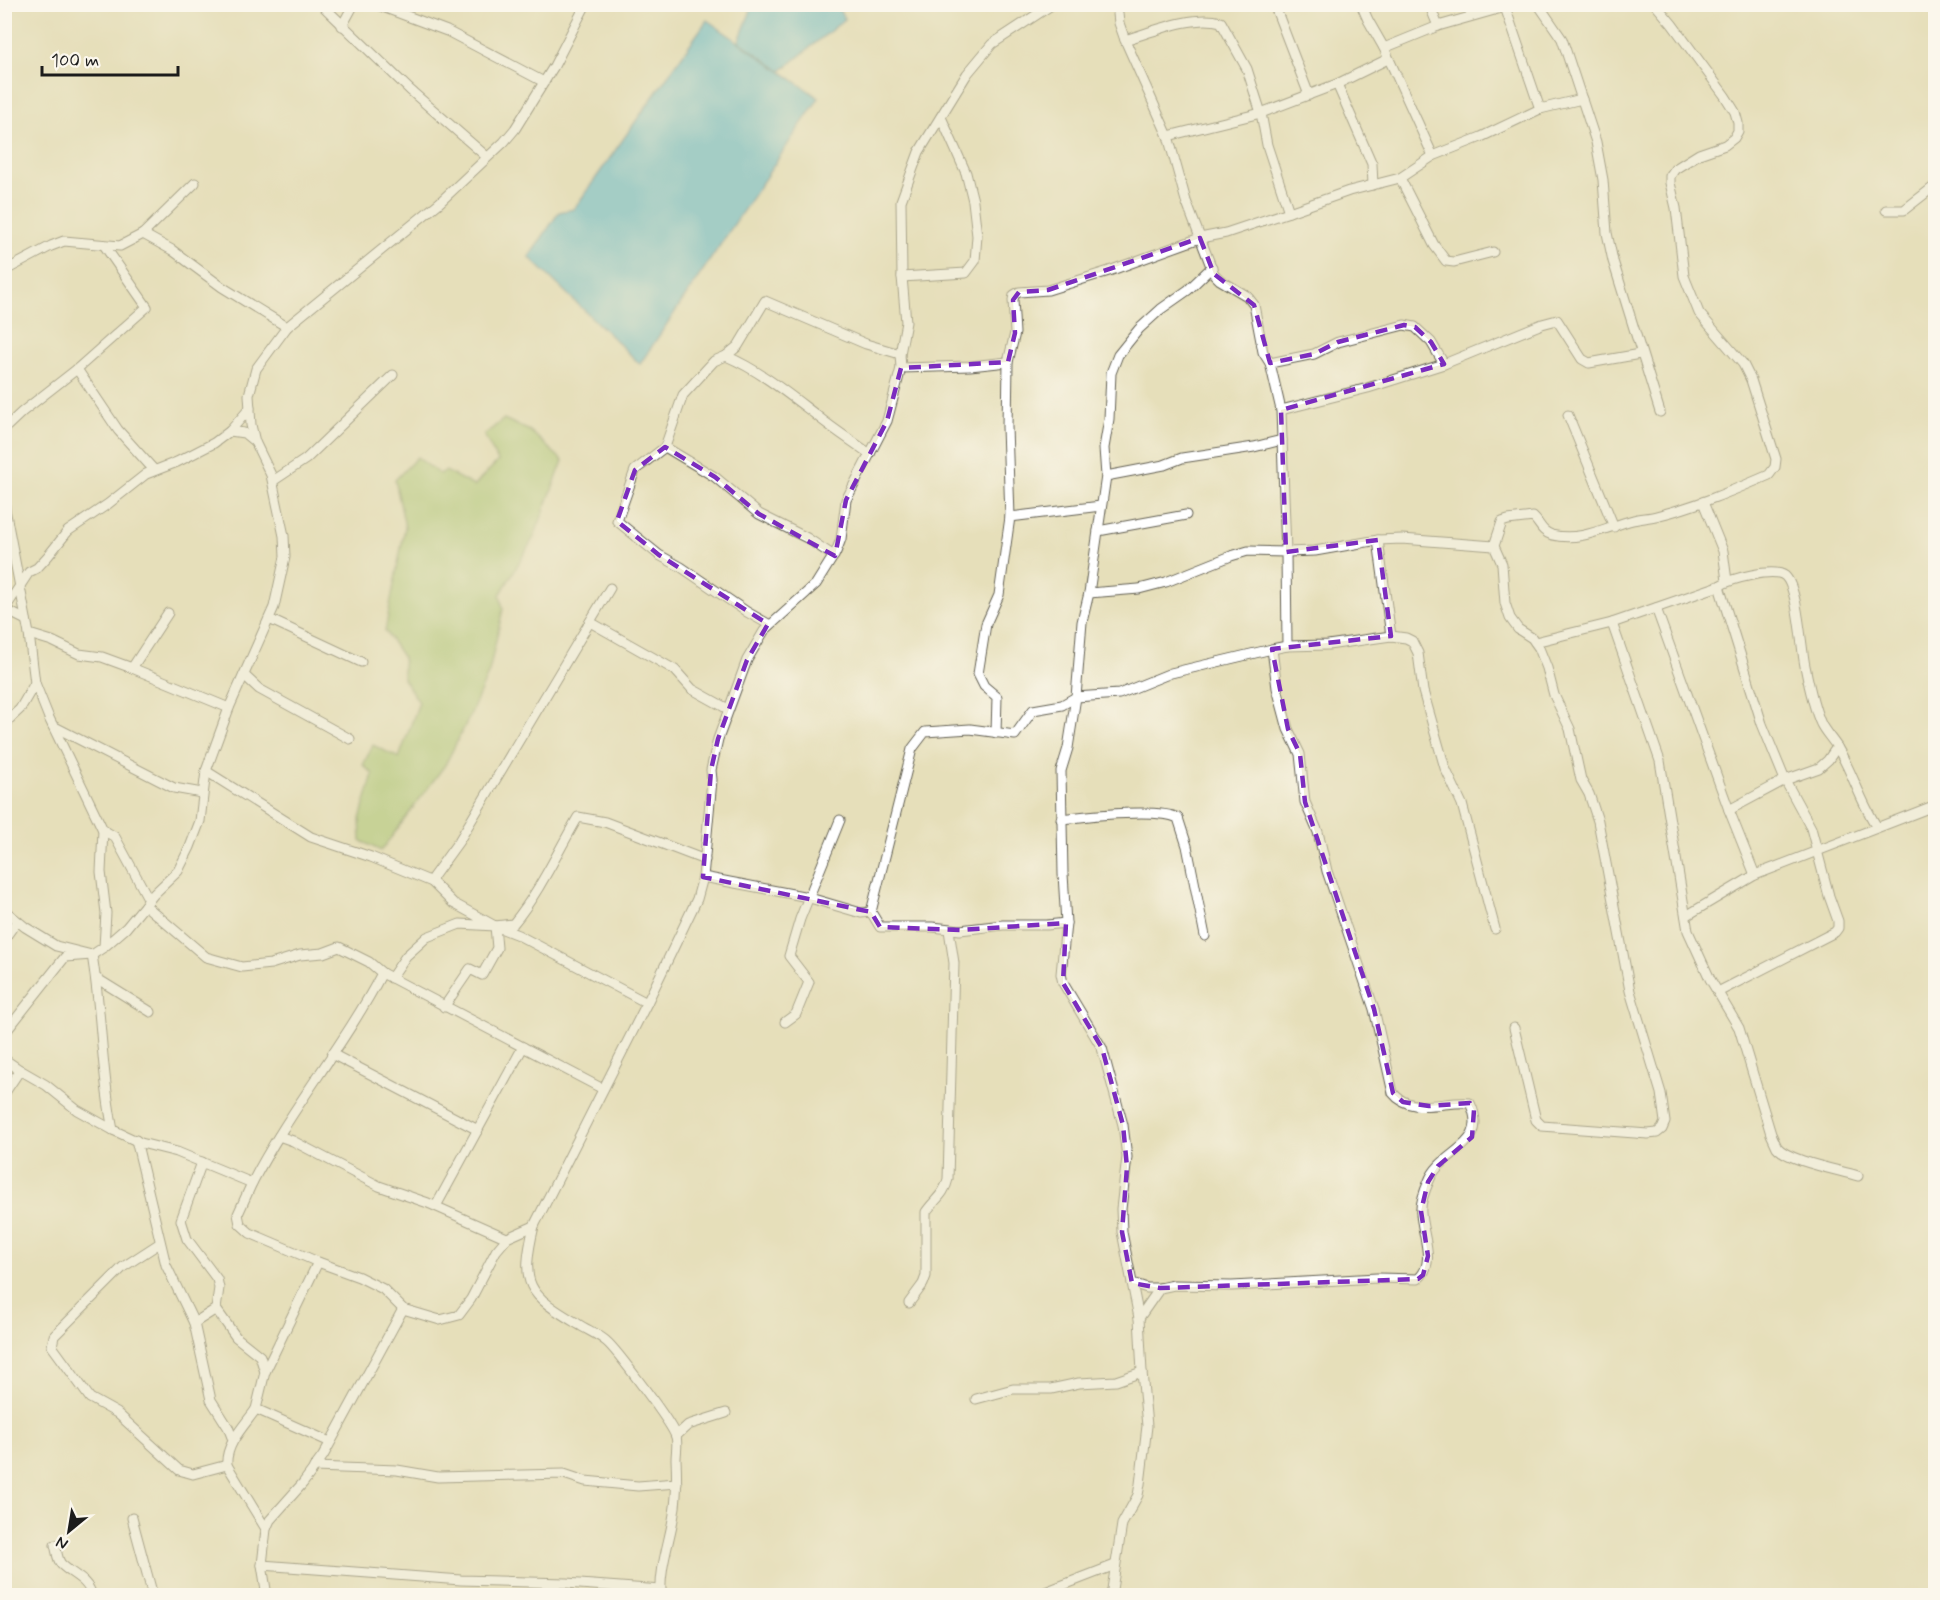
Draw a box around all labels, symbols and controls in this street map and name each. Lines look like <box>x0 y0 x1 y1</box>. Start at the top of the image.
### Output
scale bar <box>42 39 178 77</box>
text: 100 m <box>51 49 99 73</box>
north arrow <box>39 1501 99 1561</box>
text: N <box>52 1531 72 1554</box>

